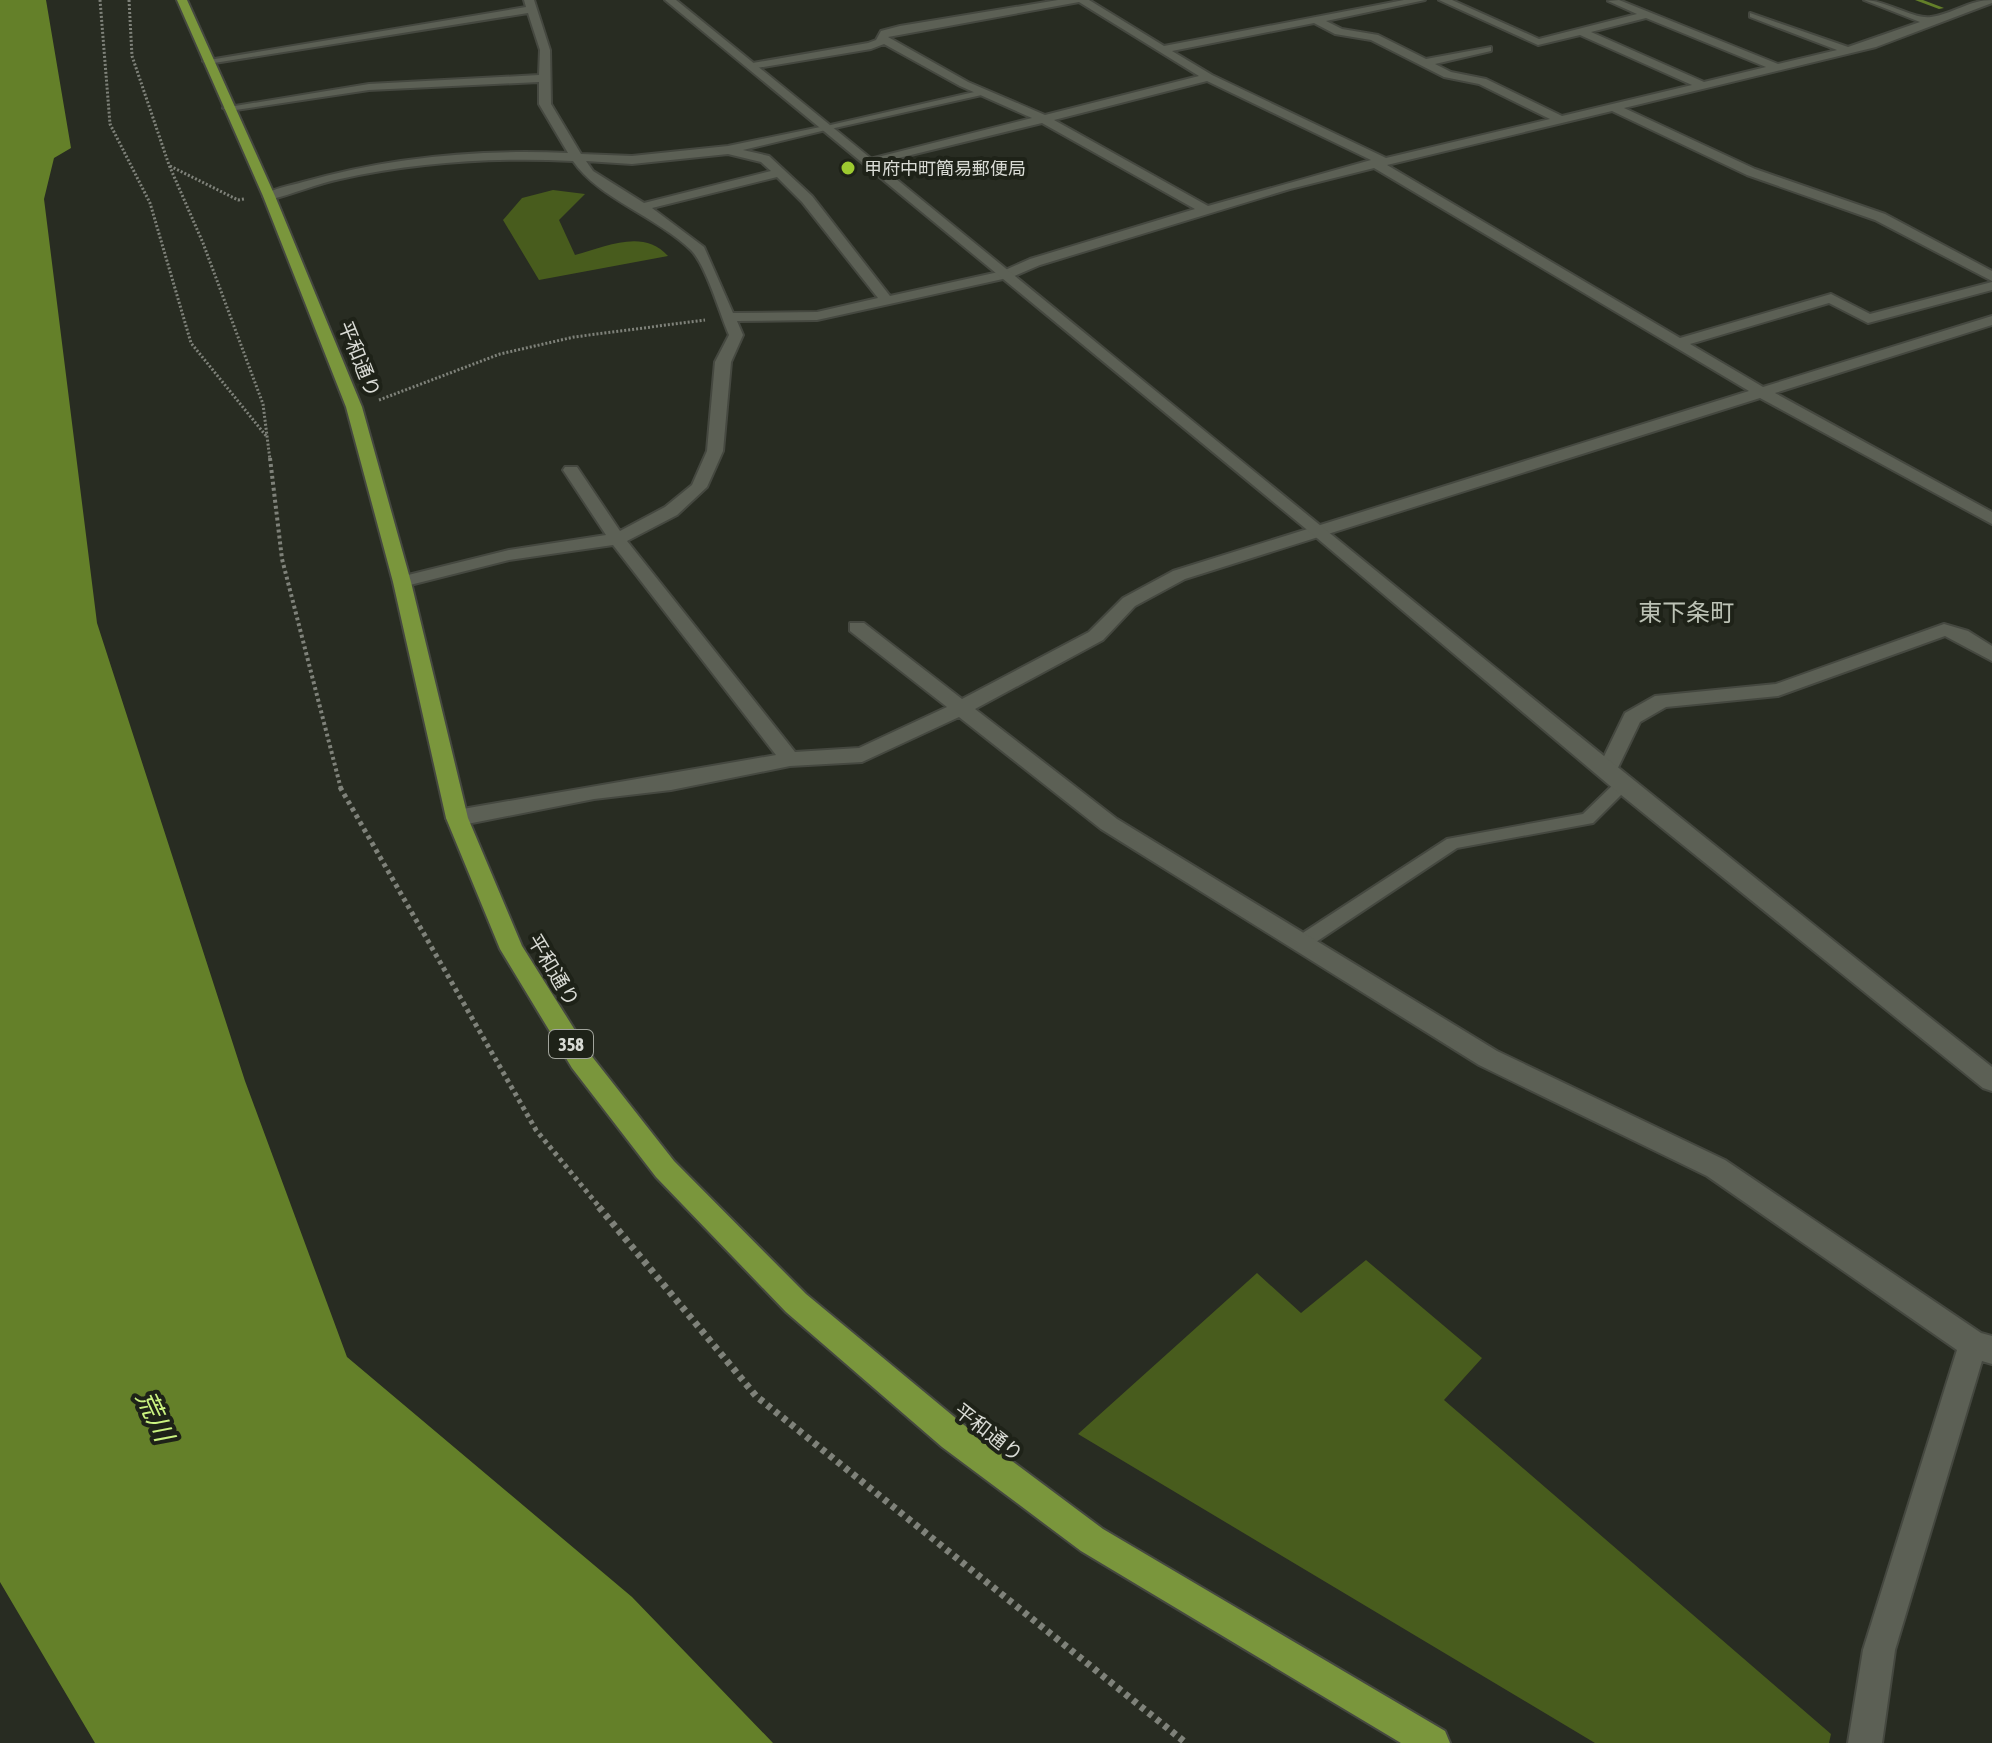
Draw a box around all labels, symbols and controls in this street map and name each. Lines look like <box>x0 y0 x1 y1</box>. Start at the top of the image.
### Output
place label: 甲府中町簡易郵便局 <box>864 158 1026 179</box>
marker: 甲府中町簡易郵便局 <box>839 159 857 177</box>
street label: 平和通り <box>334 318 386 400</box>
district label: 東下条町 <box>1638 599 1734 626</box>
street label: 平和通り <box>524 930 584 1010</box>
road number: 358 <box>549 1030 593 1058</box>
water label: 荒川 <box>130 1386 181 1449</box>
street label: 平和通り <box>950 1398 1028 1466</box>

